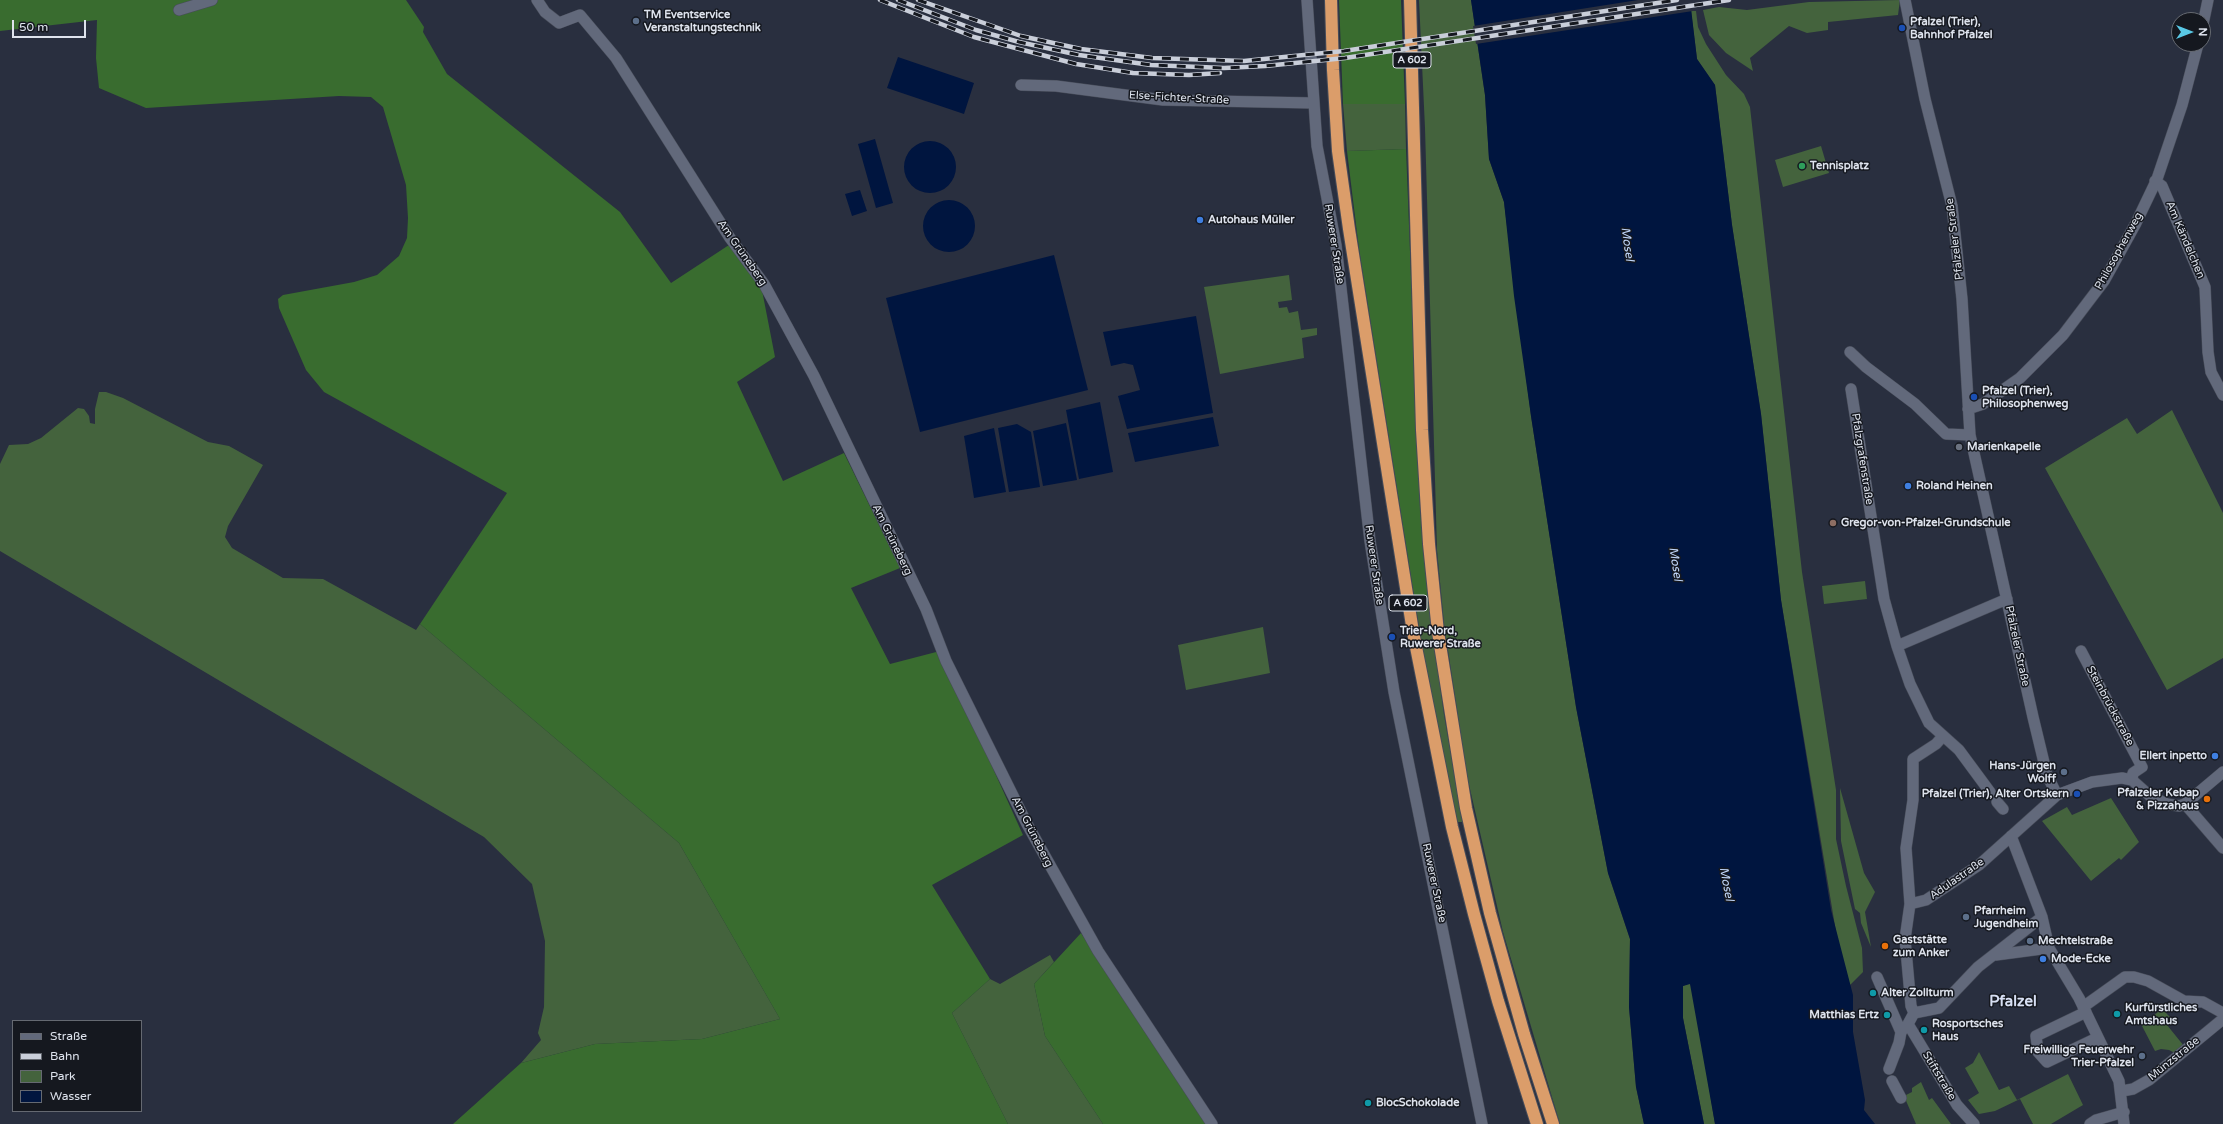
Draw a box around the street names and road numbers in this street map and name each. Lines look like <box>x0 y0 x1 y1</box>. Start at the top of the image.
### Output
road number: A 602 <box>1393 52 1431 68</box>
street label: Else-Fichter-Straße <box>1129 89 1229 107</box>
street label: Pfalzeler Straße <box>1943 197 1967 281</box>
street label: Am Kändelchen <box>2163 199 2207 281</box>
street label: Ruwerer Straße <box>1321 203 1347 285</box>
street label: Philosophenweg <box>2092 210 2146 292</box>
street label: Am Grüneberg <box>714 218 770 288</box>
street label: Pfalzgrafenstraße <box>1848 412 1876 506</box>
street label: Am Grüneberg <box>869 502 915 578</box>
street label: Ruwerer Straße <box>1362 524 1386 606</box>
road number: A 602 <box>1389 595 1427 611</box>
street label: Pfalzeler Straße <box>2002 604 2032 688</box>
street label: Steinbrückstraße <box>2083 664 2137 748</box>
street label: Am Grüneberg <box>1009 795 1055 869</box>
street label: Ruwerer Straße <box>1419 842 1449 924</box>
street label: Adulastraße <box>1927 855 1987 903</box>
street label: Münzstraße <box>2146 1034 2202 1084</box>
street label: Stiftstraße <box>1919 1049 1959 1103</box>

